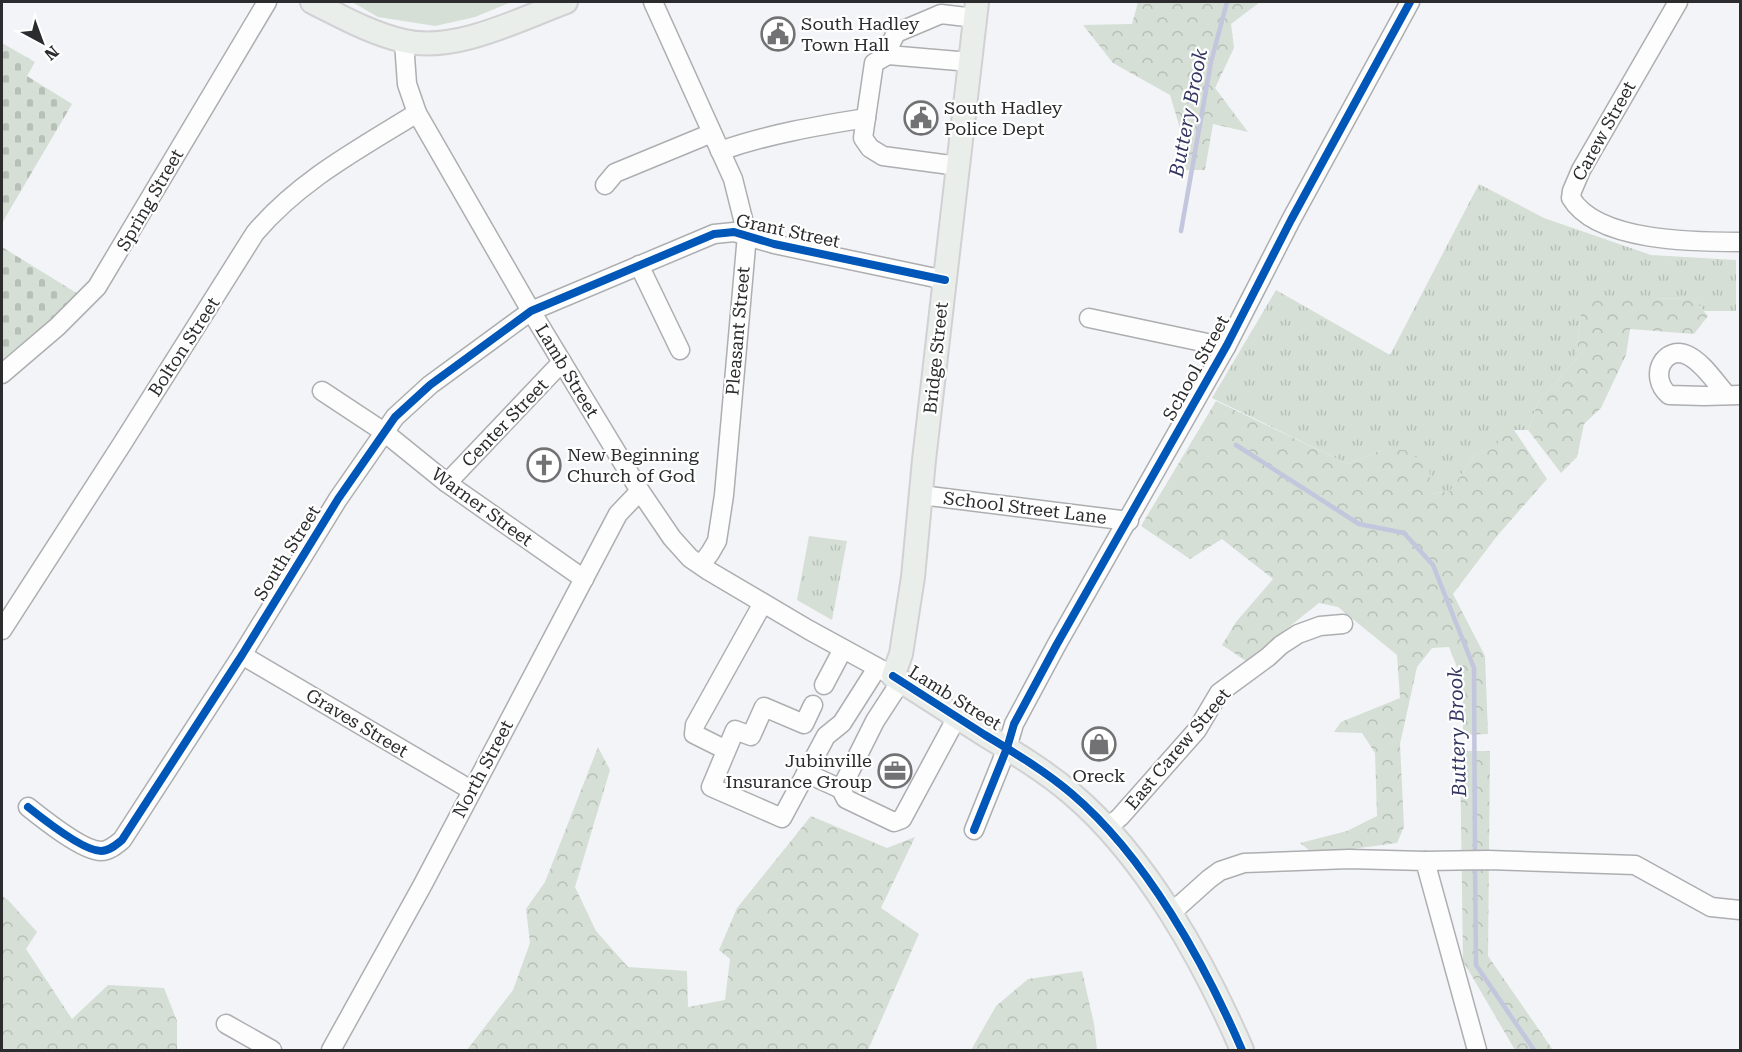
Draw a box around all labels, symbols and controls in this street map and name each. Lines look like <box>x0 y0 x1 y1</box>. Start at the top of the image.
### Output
north arrow <box>12 12 72 72</box>
place label: South Hadley Town Hall <box>801 13 920 55</box>
public building icon: South Hadley Town Hall <box>760 16 796 52</box>
text: N <box>41 42 62 64</box>
water label: Buttery Brook <box>1164 47 1212 180</box>
street label: Carew Street <box>1568 77 1640 184</box>
place label: South Hadley Police Dept <box>944 97 1063 139</box>
public building icon: South Hadley Police Dept <box>903 100 939 136</box>
street label: Spring Street <box>112 145 187 254</box>
street label: Grant Street <box>734 209 842 252</box>
street label: Pleasant Street <box>721 265 754 396</box>
street label: Bolton Street <box>144 293 224 400</box>
street label: Bridge Street <box>919 301 952 415</box>
street label: School Street <box>1158 311 1233 424</box>
street label: Lamb Street <box>531 320 604 421</box>
street label: Center Street <box>457 374 552 471</box>
place label: New Beginning Church of God <box>567 444 700 486</box>
church icon: New Beginning Church of God <box>526 447 562 483</box>
street label: Warner Street <box>428 463 537 550</box>
street label: School Street Lane <box>942 487 1108 528</box>
street label: South Street <box>249 501 324 604</box>
street label: Lamb Street <box>905 661 1006 734</box>
water label: Buttery Brook <box>1443 666 1471 798</box>
street label: Graves Street <box>302 684 412 761</box>
street label: East Carew Street <box>1121 684 1235 814</box>
street label: North Street <box>448 716 517 821</box>
shop icon: Oreck <box>1081 726 1117 762</box>
place label: Jubinville Insurance Group <box>725 750 872 792</box>
office icon: Jubinville Insurance Group <box>877 753 913 789</box>
place label: Oreck <box>1073 765 1125 786</box>

